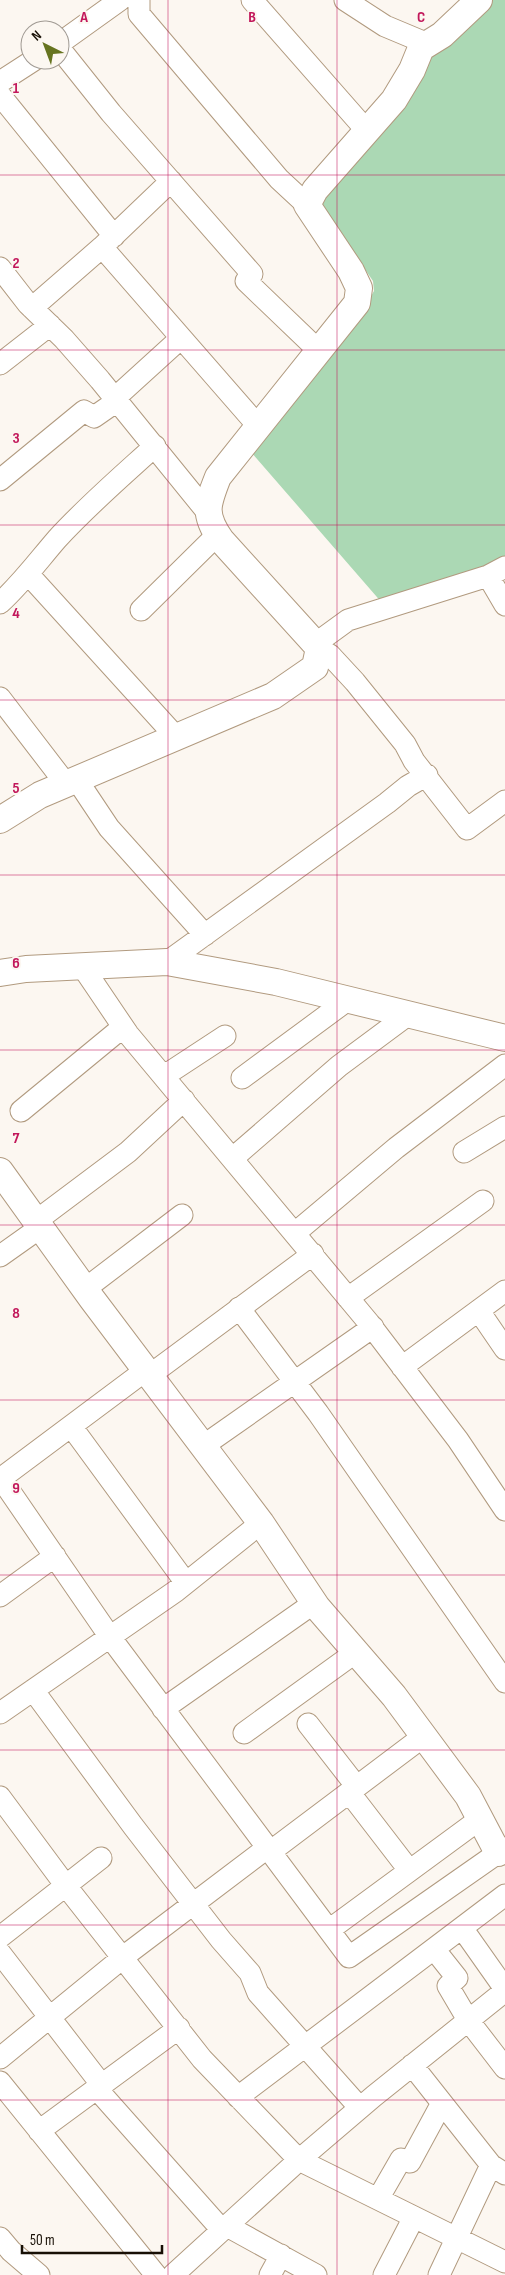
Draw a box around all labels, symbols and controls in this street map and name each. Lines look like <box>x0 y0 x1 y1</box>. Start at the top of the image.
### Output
text: A <box>79 8 88 27</box>
text: B <box>248 8 256 27</box>
text: C <box>417 8 425 27</box>
north arrow <box>20 20 70 70</box>
text: N <box>28 27 45 45</box>
text: 1 <box>13 79 20 98</box>
text: 2 <box>12 254 20 273</box>
text: 3 <box>12 429 20 448</box>
text: 4 <box>12 604 20 623</box>
text: 5 <box>12 779 20 798</box>
text: 6 <box>12 954 20 973</box>
text: 7 <box>13 1129 20 1148</box>
text: 8 <box>12 1304 20 1323</box>
text: 9 <box>12 1479 20 1498</box>
scale bar <box>22 2222 162 2254</box>
text: 50 m <box>30 2231 55 2250</box>

